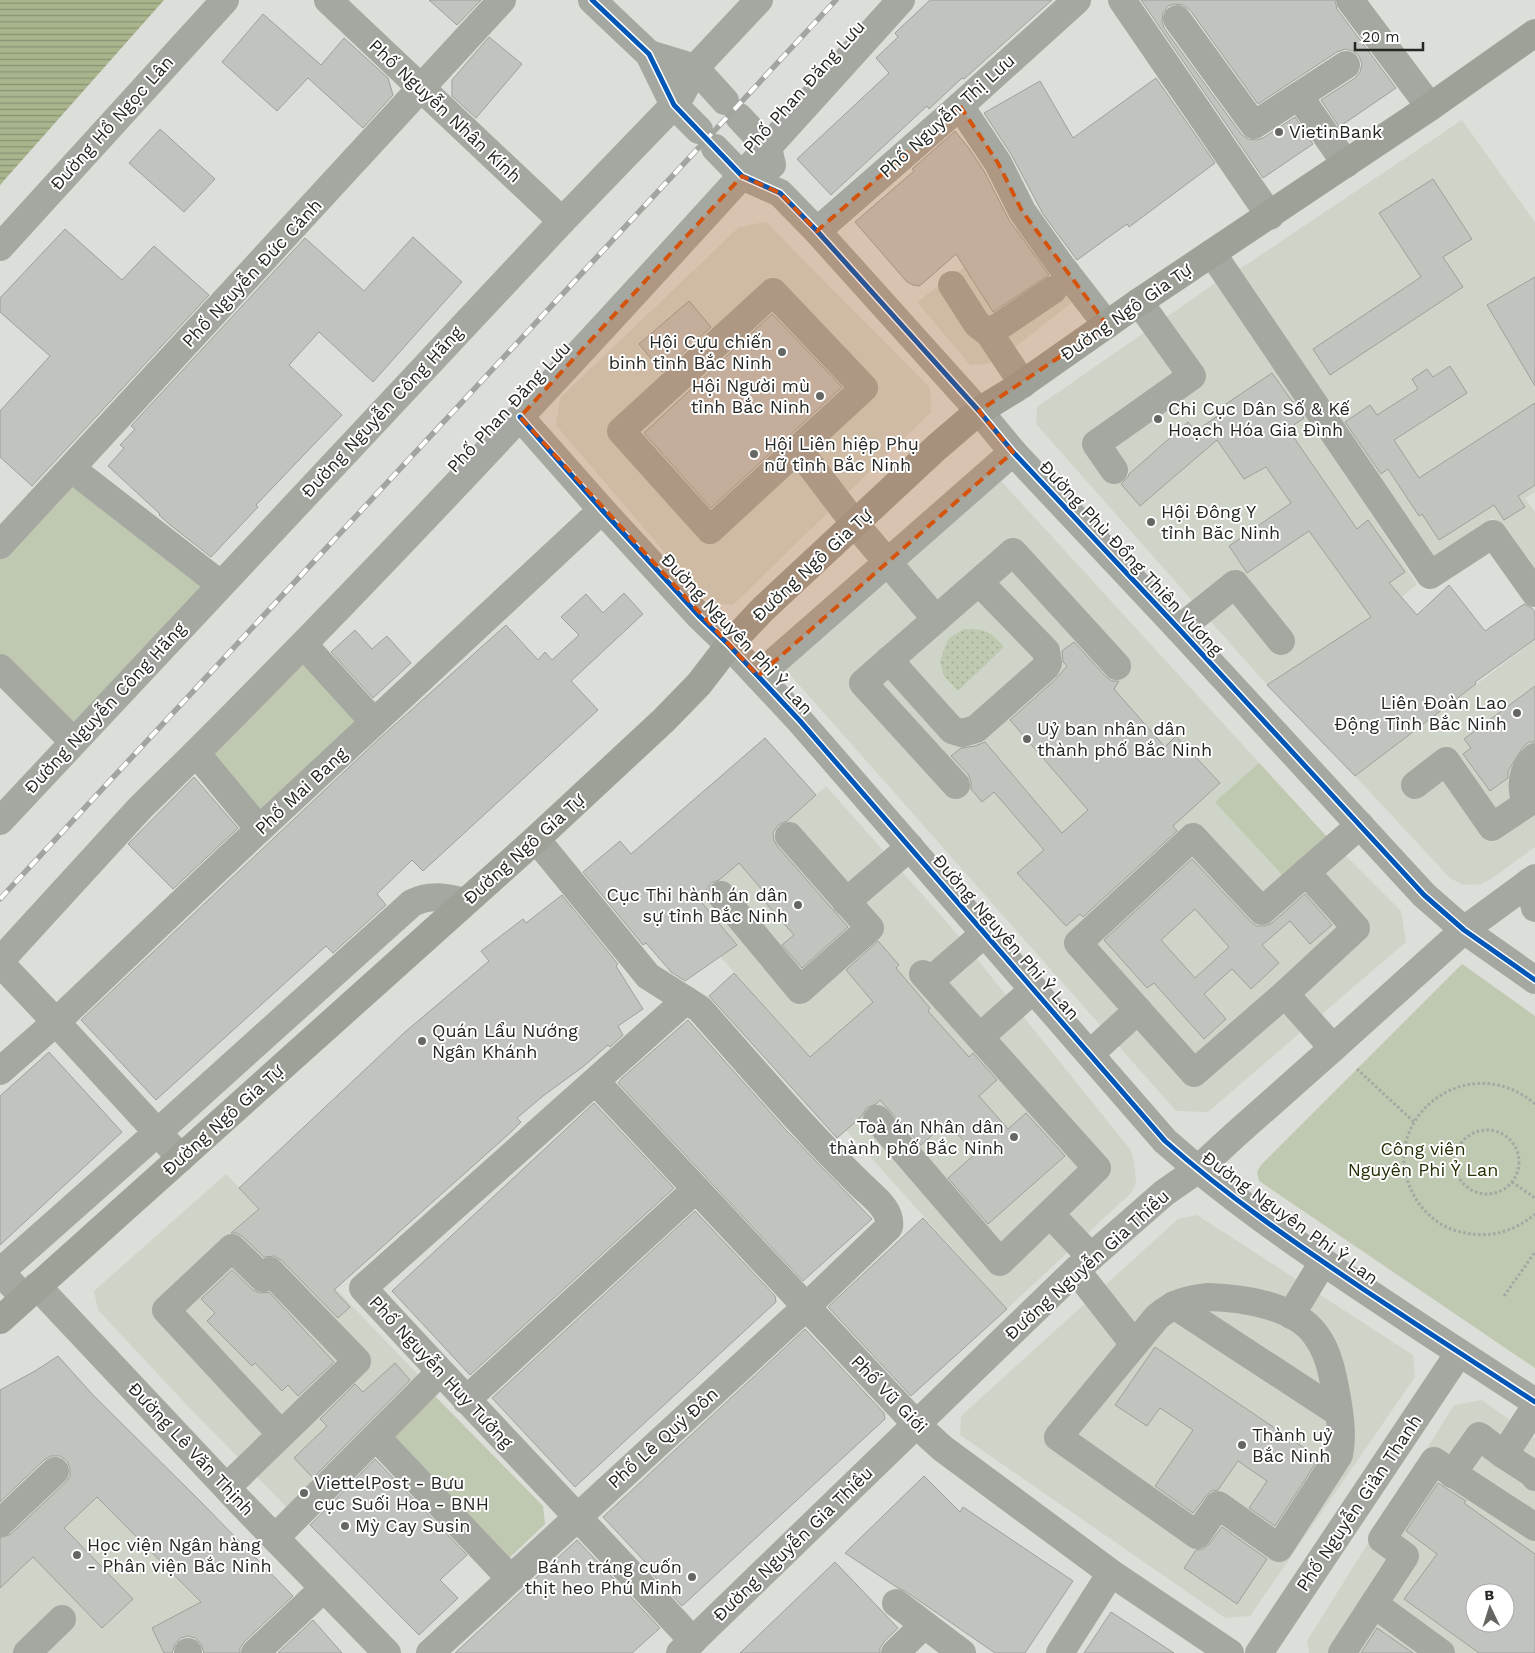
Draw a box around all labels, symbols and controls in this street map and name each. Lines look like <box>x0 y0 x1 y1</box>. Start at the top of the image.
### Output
street label: Phố Phan Đăng Lưu <box>738 16 869 158</box>
scale bar <box>1355 20 1422 52</box>
text: 20 m <box>1362 28 1400 46</box>
street label: Phố Nguyễn Nhân Kính <box>365 35 526 187</box>
street label: Phố Nguyễn Thị Lưu <box>875 49 1019 182</box>
street label: Đường Hồ Ngọc Lân <box>46 51 178 194</box>
place label: VietinBank <box>1289 121 1382 142</box>
marker: VietinBank <box>1273 126 1285 138</box>
street label: Phố Nguyễn Đức Cảnh <box>177 194 326 351</box>
street label: Đường Ngô Gia Tự <box>1056 258 1196 365</box>
street label: Đường Nguyễn Công Hãng <box>297 321 467 502</box>
place label: Hội Cựu chiến binh tỉnh Bắc Ninh <box>609 331 772 373</box>
street label: Phố Phan Đăng Lưu <box>442 337 575 477</box>
marker: Hội Cựu chiến binh tỉnh Bắc Ninh <box>776 346 788 358</box>
place label: Hội Người mù tỉnh Bắc Ninh <box>691 375 810 417</box>
marker: Hội Người mù tỉnh Bắc Ninh <box>814 390 826 402</box>
place label: Chi Cục Dân Số & Kế Hoạch Hóa Gia Đình <box>1168 398 1350 440</box>
marker: Chi Cục Dân Số & Kế Hoạch Hóa Gia Đình <box>1152 413 1164 425</box>
place label: Hội Liên hiệp Phụ nữ tỉnh Bắc Ninh <box>764 433 919 475</box>
marker: Hội Liên hiệp Phụ nữ tỉnh Bắc Ninh <box>748 448 760 460</box>
street label: Đường Phù Đổng Thiên Vương <box>1035 456 1228 660</box>
place label: Hội Đông Y tỉnh Băc Ninh <box>1161 501 1280 543</box>
street label: Đường Ngô Gia Tự <box>748 503 876 625</box>
marker: Hội Đông Y tỉnh Băc Ninh <box>1145 516 1157 528</box>
street label: Đường Nguyên Phi Ỷ Lan <box>657 549 818 719</box>
street label: Đường Nguyễn Công Hãng <box>20 617 190 798</box>
place label: Liên Đoàn Lao Động Tỉnh Bắc Ninh <box>1334 692 1507 734</box>
marker: Liên Đoàn Lao Động Tỉnh Bắc Ninh <box>1511 707 1523 719</box>
place label: Uỷ ban nhân dân thành phố Bắc Ninh <box>1037 718 1212 760</box>
marker: Uỷ ban nhân dân thành phố Bắc Ninh <box>1021 733 1033 745</box>
street label: Phố Mai Bang <box>250 742 351 839</box>
street label: Đường Ngô Gia Tự <box>459 788 589 908</box>
street label: Đường Nguyên Phi Ỷ Lan <box>929 850 1084 1024</box>
place label: Cục Thi hành án dân sự tỉnh Bắc Ninh <box>606 884 788 926</box>
marker: Cục Thi hành án dân sự tỉnh Bắc Ninh <box>792 899 804 911</box>
place label: Quán Lẩu Nướng Ngân Khánh <box>432 1020 578 1062</box>
marker: Quán Lẩu Nướng Ngân Khánh <box>416 1035 428 1047</box>
street label: Đường Ngô Gia Tự <box>158 1059 288 1179</box>
place label: Toà án Nhân dân thành phố Bắc Ninh <box>829 1116 1004 1158</box>
marker: Toà án Nhân dân thành phố Bắc Ninh <box>1008 1131 1020 1143</box>
park label: Công viên Nguyên Phi Ỷ Lan <box>1348 1138 1498 1180</box>
street label: Đường Nguyên Phi Ỷ Lan <box>1198 1147 1383 1289</box>
street label: Đường Nguyễn Gia Thiều <box>1000 1185 1173 1344</box>
street label: Phố Nguyễn Huy Tưởng <box>365 1291 518 1453</box>
street label: Phố Vũ Giới <box>847 1350 932 1437</box>
street label: Đường Lê Văn Thịnh <box>124 1378 259 1520</box>
street label: Phố Lê Quý Đôn <box>603 1383 722 1493</box>
street label: Phố Nguyễn Giản Thanh <box>1292 1410 1426 1595</box>
place label: Thành uỷ Bắc Ninh <box>1252 1424 1333 1466</box>
marker: Thành uỷ Bắc Ninh <box>1236 1439 1248 1451</box>
street label: Đường Nguyễn Gia Thiều <box>708 1462 877 1625</box>
place label: ViettelPost - Bưu cục Suối Hoa - BNH <box>314 1472 489 1514</box>
marker: ViettelPost - Bưu cục Suối Hoa - BNH <box>298 1487 310 1499</box>
place label: Mỳ Cay Susin <box>355 1515 470 1536</box>
marker: Mỳ Cay Susin <box>339 1520 351 1532</box>
place label: Học viện Ngân hàng - Phân viện Bắc Ninh <box>87 1534 272 1576</box>
marker: Học viện Ngân hàng - Phân viện Bắc Ninh <box>71 1549 83 1561</box>
place label: Bánh tráng cuốn thịt heo Phú Minh <box>525 1556 682 1598</box>
marker: Bánh tráng cuốn thịt heo Phú Minh <box>686 1571 698 1583</box>
north arrow <box>1465 1583 1515 1633</box>
text: B <box>1484 1587 1495 1603</box>

